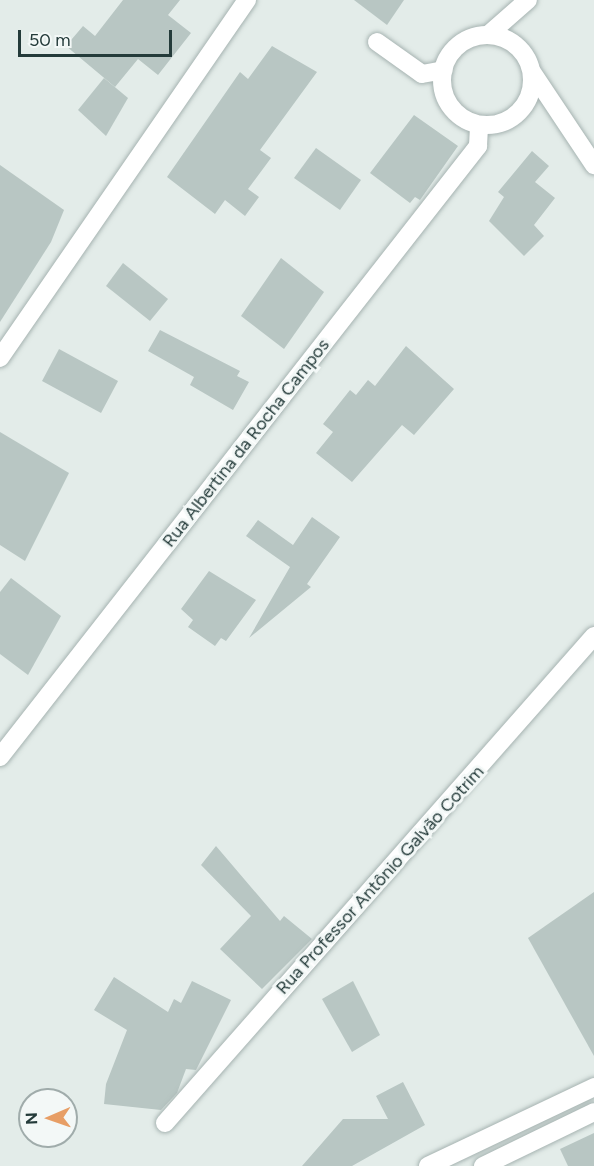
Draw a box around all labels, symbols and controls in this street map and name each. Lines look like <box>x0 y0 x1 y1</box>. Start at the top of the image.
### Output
scale bar <box>21 18 176 56</box>
text: 50 m <box>29 29 71 51</box>
street label: Rua Albertina da Rocha Campos <box>158 335 334 551</box>
street label: Rua Professor Antônio Galvão Cotrim <box>272 761 488 999</box>
north arrow <box>18 1088 78 1148</box>
text: N <box>22 1112 41 1125</box>

